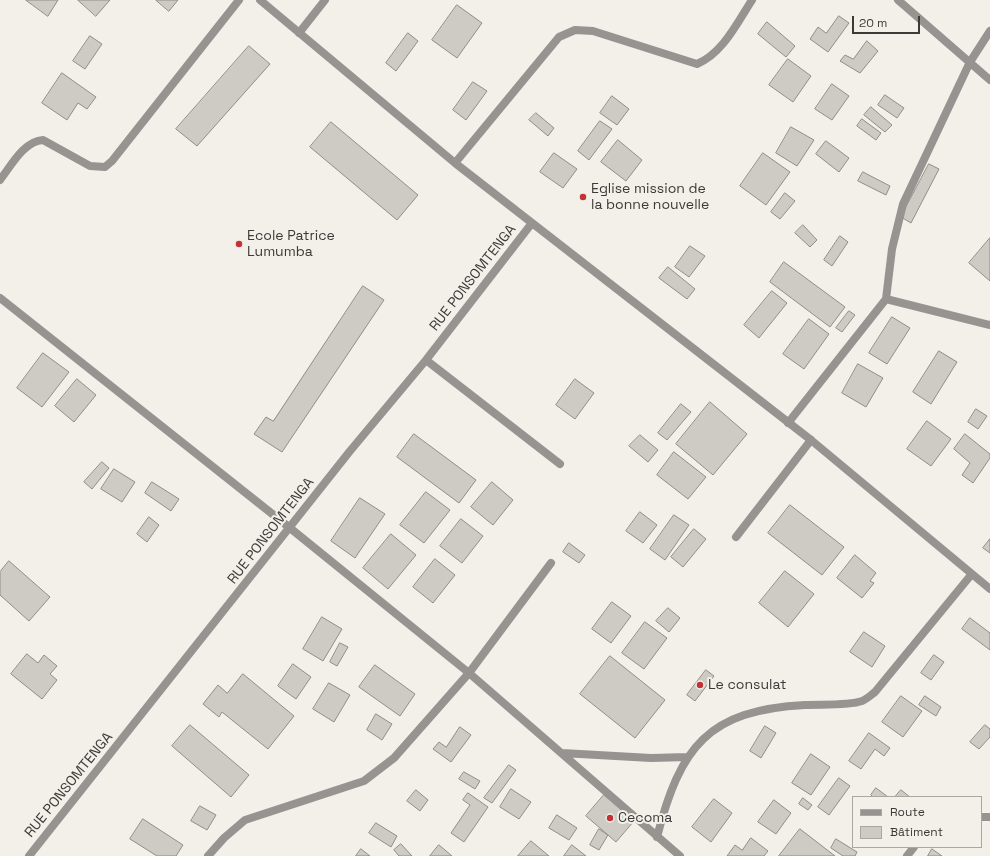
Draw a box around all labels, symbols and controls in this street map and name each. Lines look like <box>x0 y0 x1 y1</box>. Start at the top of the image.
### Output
scale bar <box>854 8 922 34</box>
text: 20 m <box>859 15 887 31</box>
place label: Eglise mission de la bonne nouvelle <box>591 181 709 214</box>
marker: Eglise mission de la bonne nouvelle <box>578 192 588 202</box>
street label: RUE PONSOMTENGA <box>426 222 520 334</box>
place label: Ecole Patrice Lumumba <box>247 228 335 260</box>
marker: Ecole Patrice Lumumba <box>234 239 244 249</box>
street label: RUE PONSOMTENGA <box>224 475 318 587</box>
place label: Le consulat <box>708 677 787 693</box>
marker: Le consulat <box>695 680 705 690</box>
street label: RUE PONSOMTENGA <box>21 729 117 841</box>
legend <box>852 796 982 848</box>
text: Route <box>890 804 925 820</box>
place label: Cecoma <box>618 810 672 826</box>
marker: Cecoma <box>605 813 615 823</box>
text: Bâtiment <box>890 824 943 840</box>

